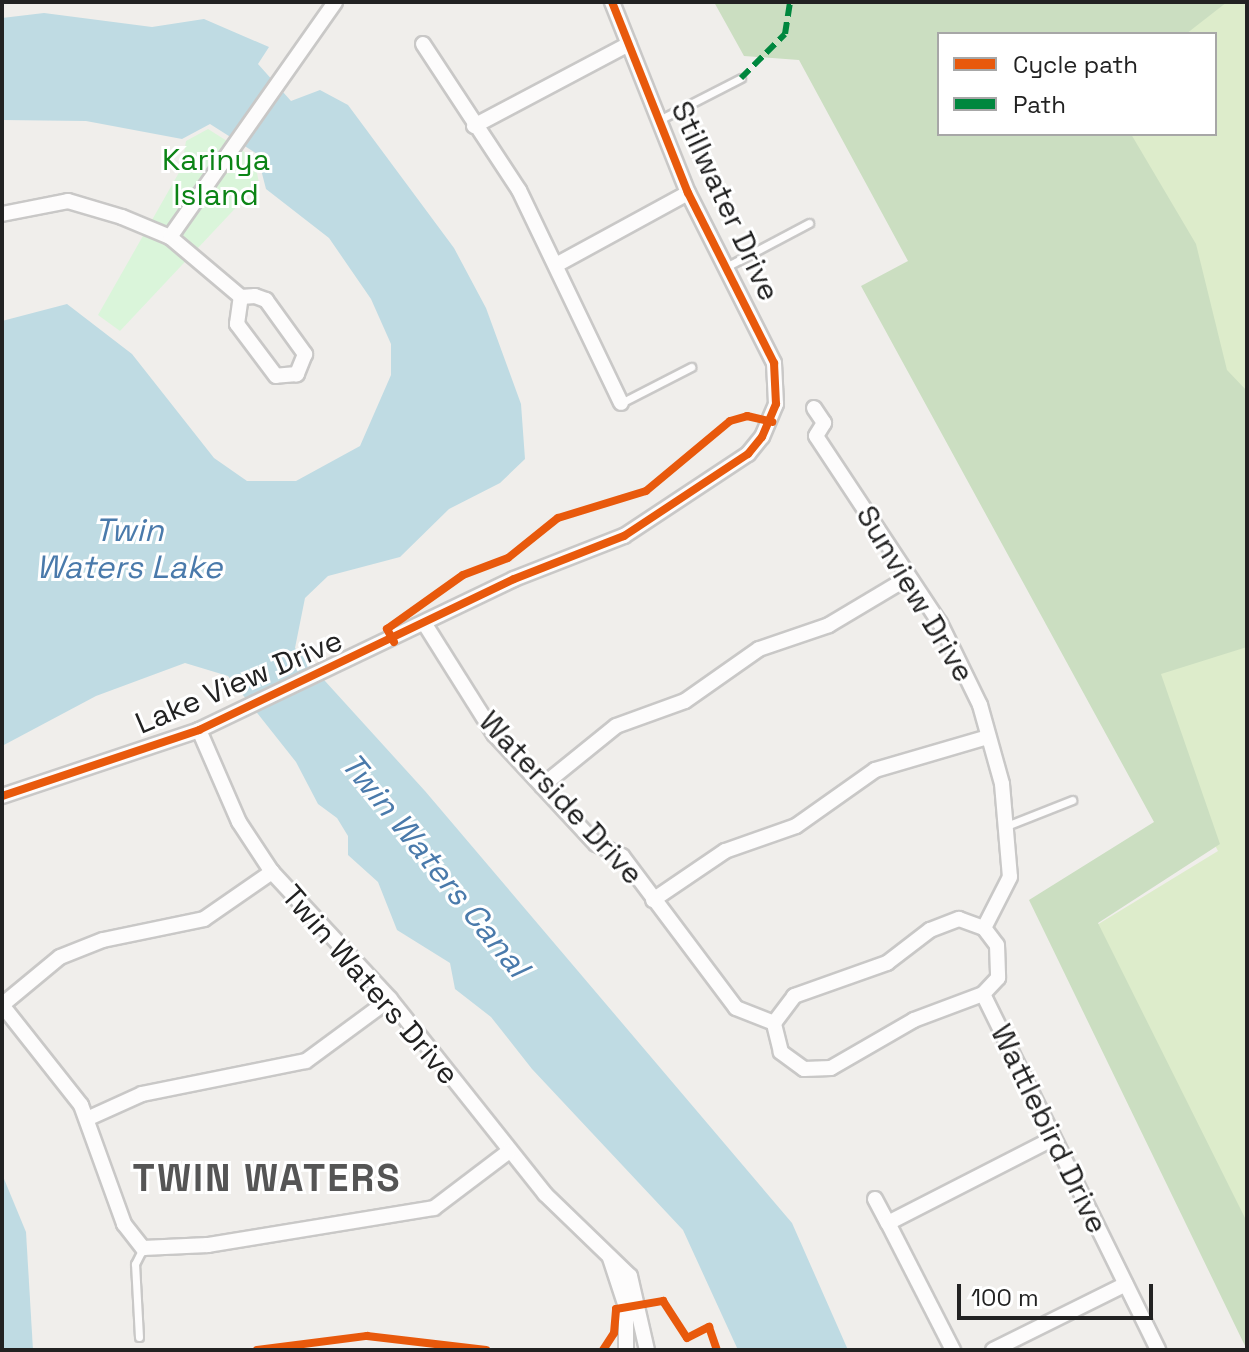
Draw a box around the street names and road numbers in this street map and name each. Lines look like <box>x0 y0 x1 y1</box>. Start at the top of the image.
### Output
street label: Stillwater Drive <box>663 95 787 307</box>
street label: Sunview Drive <box>848 499 982 689</box>
street label: Lake View Drive <box>130 622 348 742</box>
street label: Waterside Drive <box>471 704 651 892</box>
street label: Twin Waters Drive <box>274 878 466 1092</box>
street label: Wattlebird Drive <box>983 1019 1115 1239</box>

